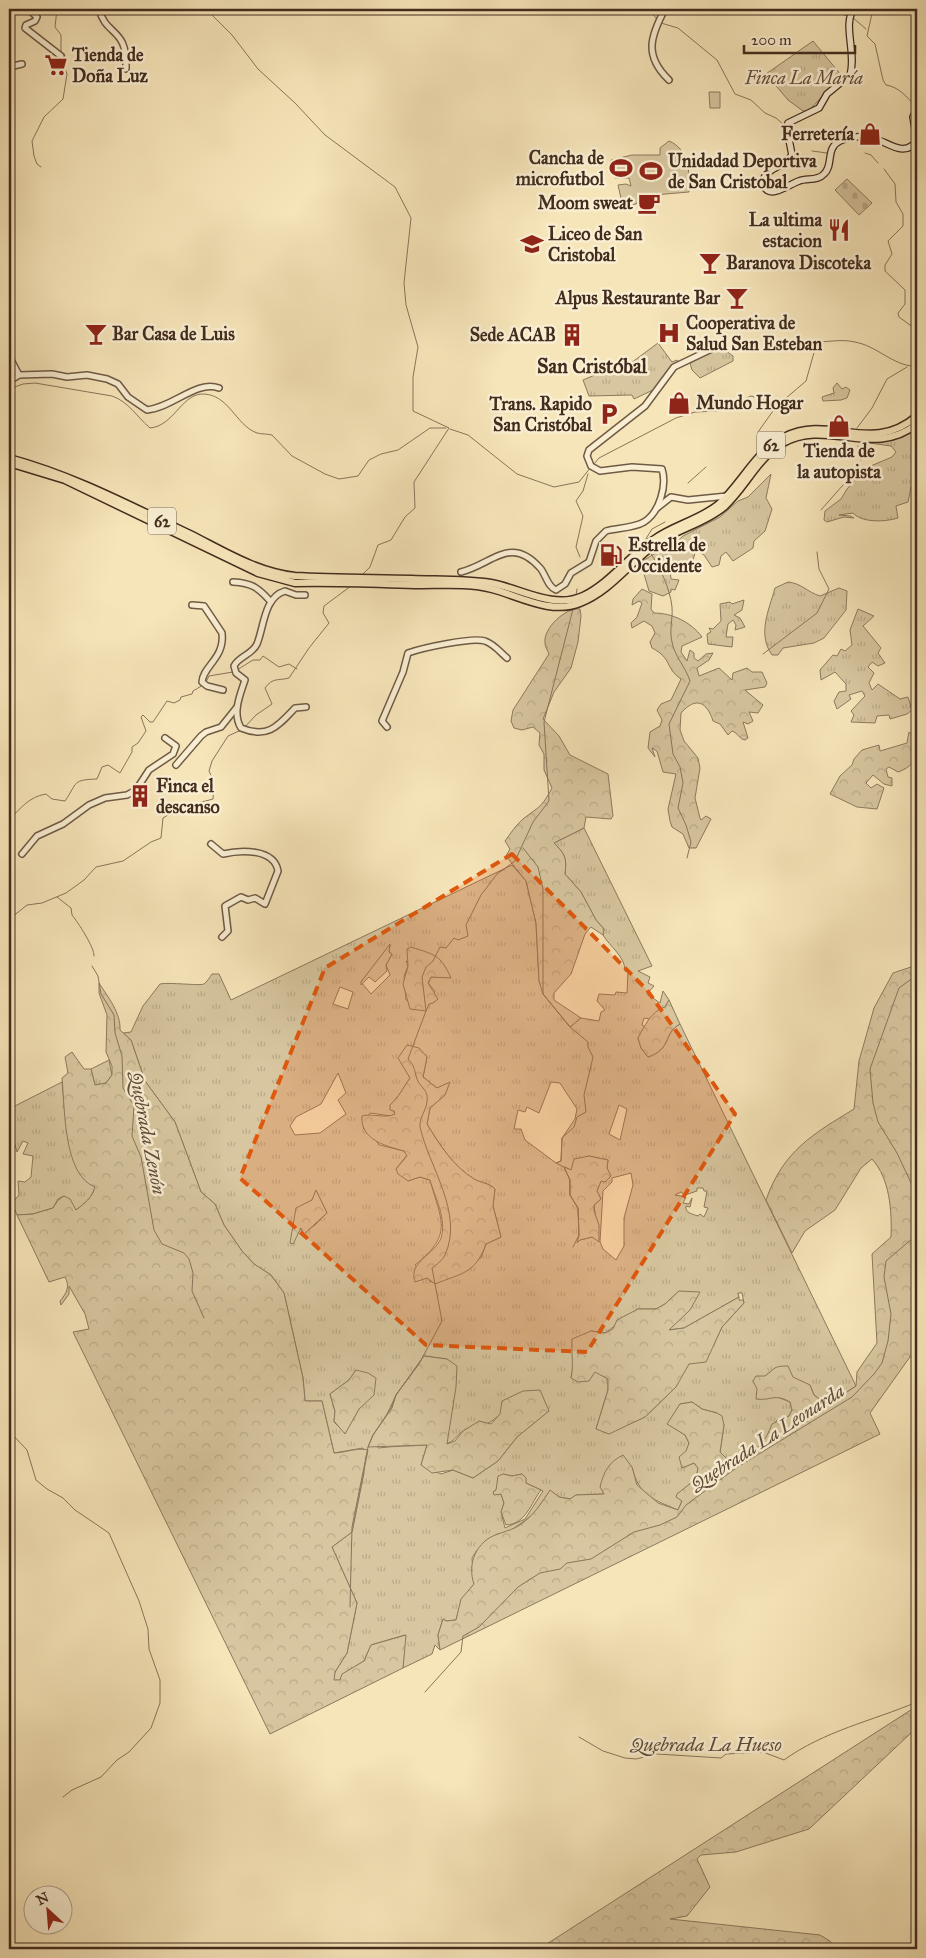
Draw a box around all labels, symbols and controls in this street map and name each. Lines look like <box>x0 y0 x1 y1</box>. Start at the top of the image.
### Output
scale bar <box>744 22 855 54</box>
text: 200 m <box>751 31 792 49</box>
place label: Tienda de Doña Luz <box>71 44 149 87</box>
supermarket icon: Tienda de Doña Luz <box>43 52 69 78</box>
park label: Finca La María <box>744 67 863 89</box>
shop icon: Ferretería <box>857 121 883 147</box>
place label: Ferretería <box>781 123 854 145</box>
place label: Cancha de microfutbol <box>515 147 605 190</box>
place label: Unidadad Deportiva de San Cristobal <box>668 150 817 193</box>
sports icon: Cancha de microfutbol <box>608 155 634 181</box>
sports icon: Unidadad Deportiva de San Cristobal <box>638 158 664 184</box>
cafe icon: Moom sweat <box>636 190 662 216</box>
place label: Moom sweat <box>538 192 634 214</box>
place label: La ultima estacion <box>749 209 822 252</box>
restaurant icon: La ultima estacion <box>826 217 852 243</box>
place label: Liceo de San Cristobal <box>548 223 643 266</box>
school or university icon: Liceo de San Cristobal <box>519 231 545 257</box>
bar icon: Baranova Discoteka <box>697 250 723 276</box>
place label: Baranova Discoteka <box>726 252 871 274</box>
bar icon: Alpus Restaurante Bar <box>724 285 750 311</box>
place label: Alpus Restaurante Bar <box>555 287 721 310</box>
place label: Cooperativa de Salud San Esteban <box>686 312 822 355</box>
hospital icon: Cooperativa de Salud San Esteban <box>656 320 682 346</box>
bar icon: Bar Casa de Luis <box>83 321 109 347</box>
building icon: Sede ACAB <box>559 322 585 348</box>
place label: Bar Casa de Luis <box>112 323 235 345</box>
place label: Sede ACAB <box>470 324 556 346</box>
district label: San Cristóbal <box>537 354 648 378</box>
shop icon: Mundo Hogar <box>666 390 692 416</box>
place label: Mundo Hogar <box>696 392 804 415</box>
place label: Trans. Rapido San Cristóbal <box>488 393 593 436</box>
parking icon: Trans. Rapido San Cristóbal <box>596 401 622 427</box>
shop icon: Tienda de la autopista <box>826 413 852 439</box>
road number: 62 <box>757 432 785 458</box>
place label: Tienda de la autopista <box>796 440 881 484</box>
road number: 62 <box>148 508 176 534</box>
place label: Estrella de Occidente <box>628 534 706 577</box>
fuel station icon: Estrella de Occidente <box>598 542 624 568</box>
place label: Finca el descanso <box>156 775 220 818</box>
building icon: Finca el descanso <box>127 783 153 809</box>
water label: Quebrada Zenón <box>124 1069 171 1197</box>
water label: Quebrada La Leonarda <box>685 1379 848 1496</box>
water label: Quebrada La Hueso <box>629 1733 782 1756</box>
north arrow <box>22 1886 72 1936</box>
text: N <box>33 1888 52 1909</box>

